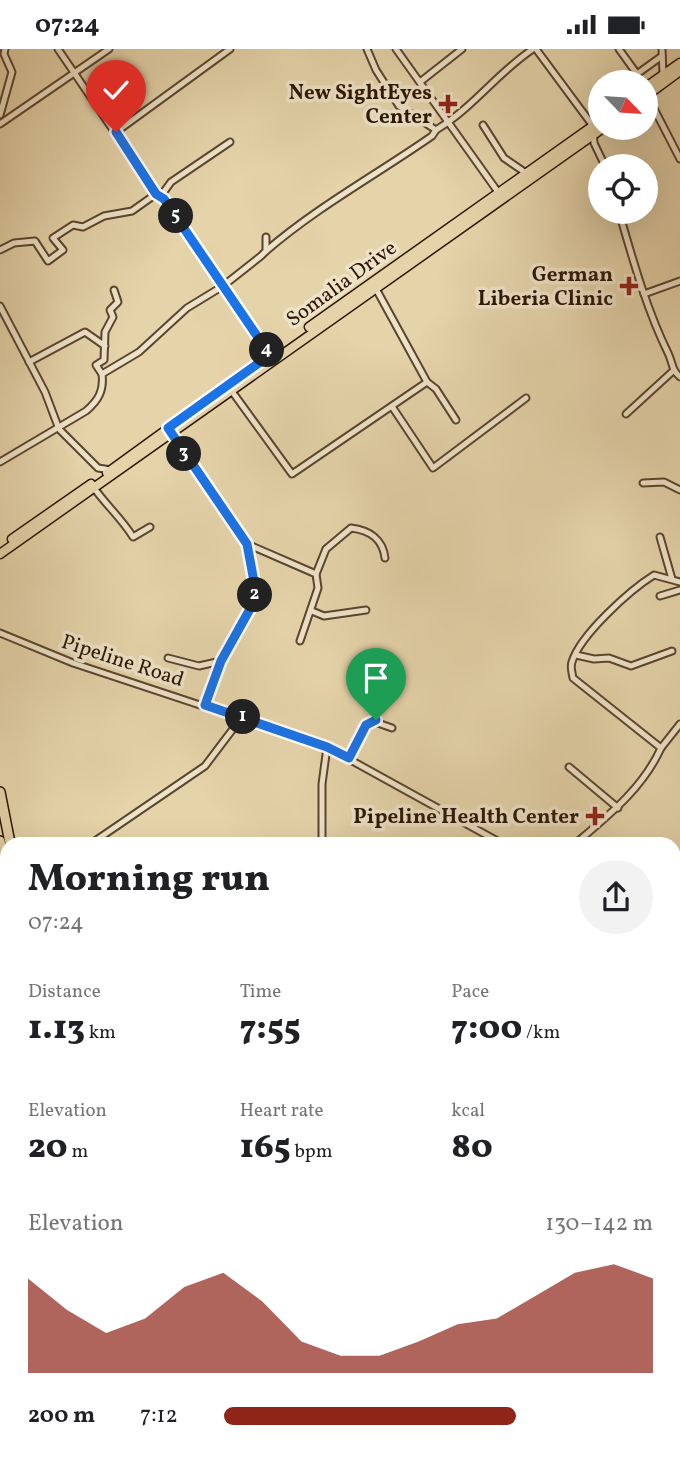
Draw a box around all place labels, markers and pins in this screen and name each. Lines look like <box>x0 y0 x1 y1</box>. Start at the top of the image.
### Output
pin <box>86 60 146 132</box>
place label: New SightEyes Center <box>289 79 432 132</box>
marker: New SightEyes Center <box>438 94 458 114</box>
pin: 5 <box>158 199 194 233</box>
place label: German Liberia Clinic <box>478 261 613 314</box>
marker: German Liberia Clinic <box>619 276 639 296</box>
pin: 4 <box>250 333 284 367</box>
pin: 3 <box>166 437 202 471</box>
pin: 2 <box>238 577 272 613</box>
pin <box>346 648 406 720</box>
pin: 1 <box>226 699 260 735</box>
place label: Pipeline Health Center <box>353 803 579 832</box>
marker: Pipeline Health Center <box>585 806 605 826</box>

